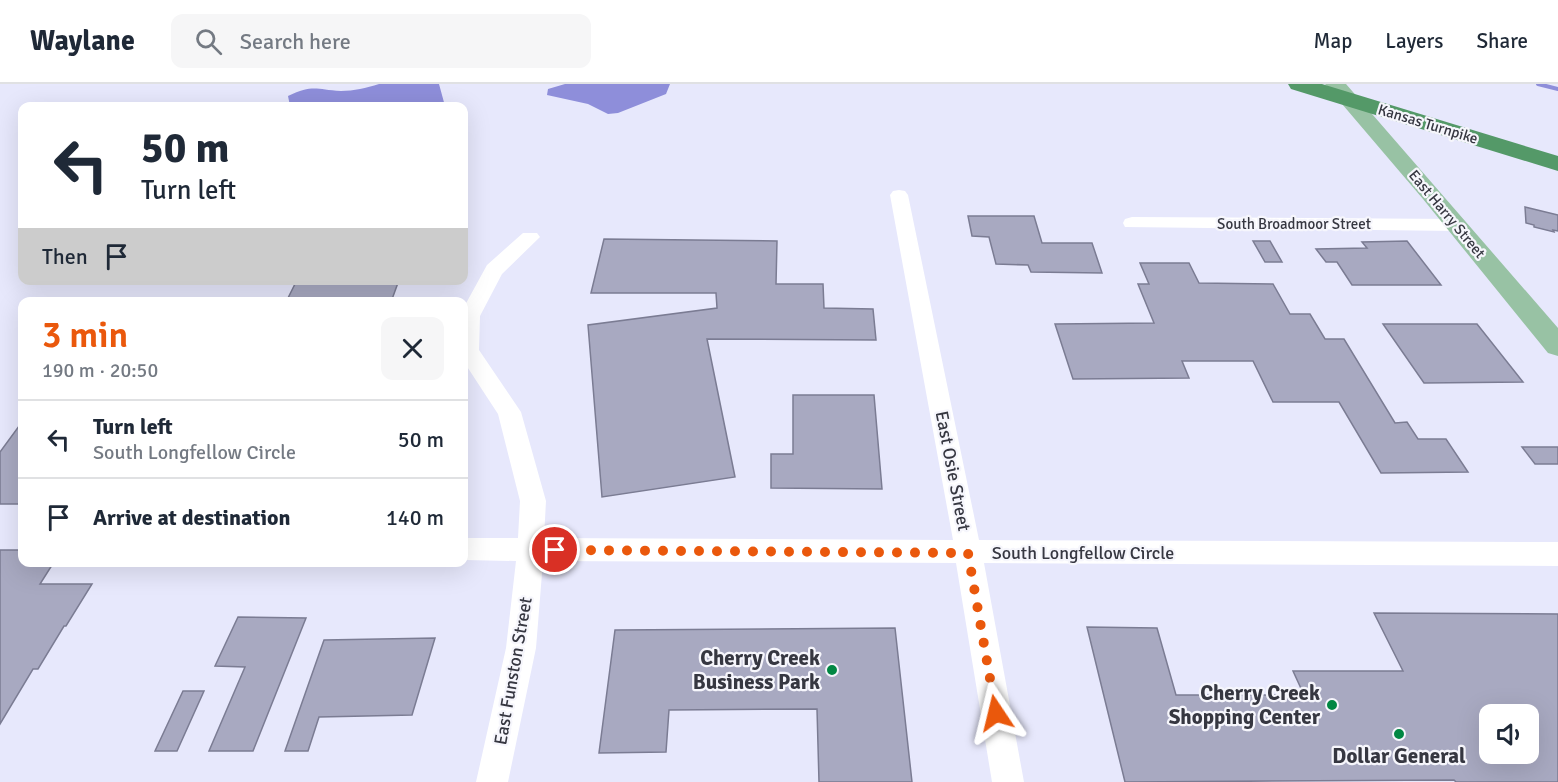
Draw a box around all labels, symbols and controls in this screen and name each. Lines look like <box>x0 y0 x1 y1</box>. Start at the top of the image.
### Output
search box <box>171 14 591 68</box>
text: Waylane <box>30 24 135 58</box>
icon: search <box>192 25 225 58</box>
text: Search here <box>240 28 351 55</box>
text: Map <box>1314 28 1352 54</box>
text: Layers <box>1385 28 1443 54</box>
text: Share <box>1476 28 1528 54</box>
street label: Kansas Turnpike <box>1376 100 1480 148</box>
text: 50 m <box>141 123 230 174</box>
icon: left <box>42 126 120 204</box>
street label: East Harry Street <box>1405 166 1489 262</box>
text: Turn left <box>141 174 236 207</box>
street label: South Broadmoor Street <box>1217 215 1371 233</box>
icon: arrive <box>100 240 133 273</box>
text: Then <box>42 243 88 270</box>
text: 3 min <box>42 313 128 358</box>
button: close <box>381 317 444 380</box>
text: 190 m · 20:50 <box>42 358 158 383</box>
street label: East Osie Street <box>931 409 975 533</box>
text: Turn left <box>93 413 173 440</box>
icon: left <box>42 423 75 456</box>
text: 50 m <box>398 426 444 453</box>
text: South Longfellow Circle <box>93 440 296 465</box>
icon: arrive <box>42 501 75 534</box>
text: Arrive at destination <box>93 504 290 531</box>
text: 140 m <box>386 504 444 531</box>
pin <box>529 524 580 575</box>
icon: arrive <box>538 533 571 566</box>
street label: South Longfellow Circle <box>992 542 1174 564</box>
street label: East Funston Street <box>489 595 537 747</box>
place label: Cherry Creek Business Park <box>693 645 820 695</box>
marker: Cherry Creek Business Park <box>825 663 839 677</box>
place label: Cherry Creek Shopping Center <box>1169 680 1321 730</box>
position arrow <box>964 681 1028 745</box>
marker: Cherry Creek Shopping Center <box>1325 698 1339 712</box>
map controls <box>1479 704 1539 764</box>
button: sound <box>1479 704 1539 764</box>
marker: Dollar General <box>1392 727 1406 741</box>
place label: Dollar General <box>1332 743 1466 769</box>

